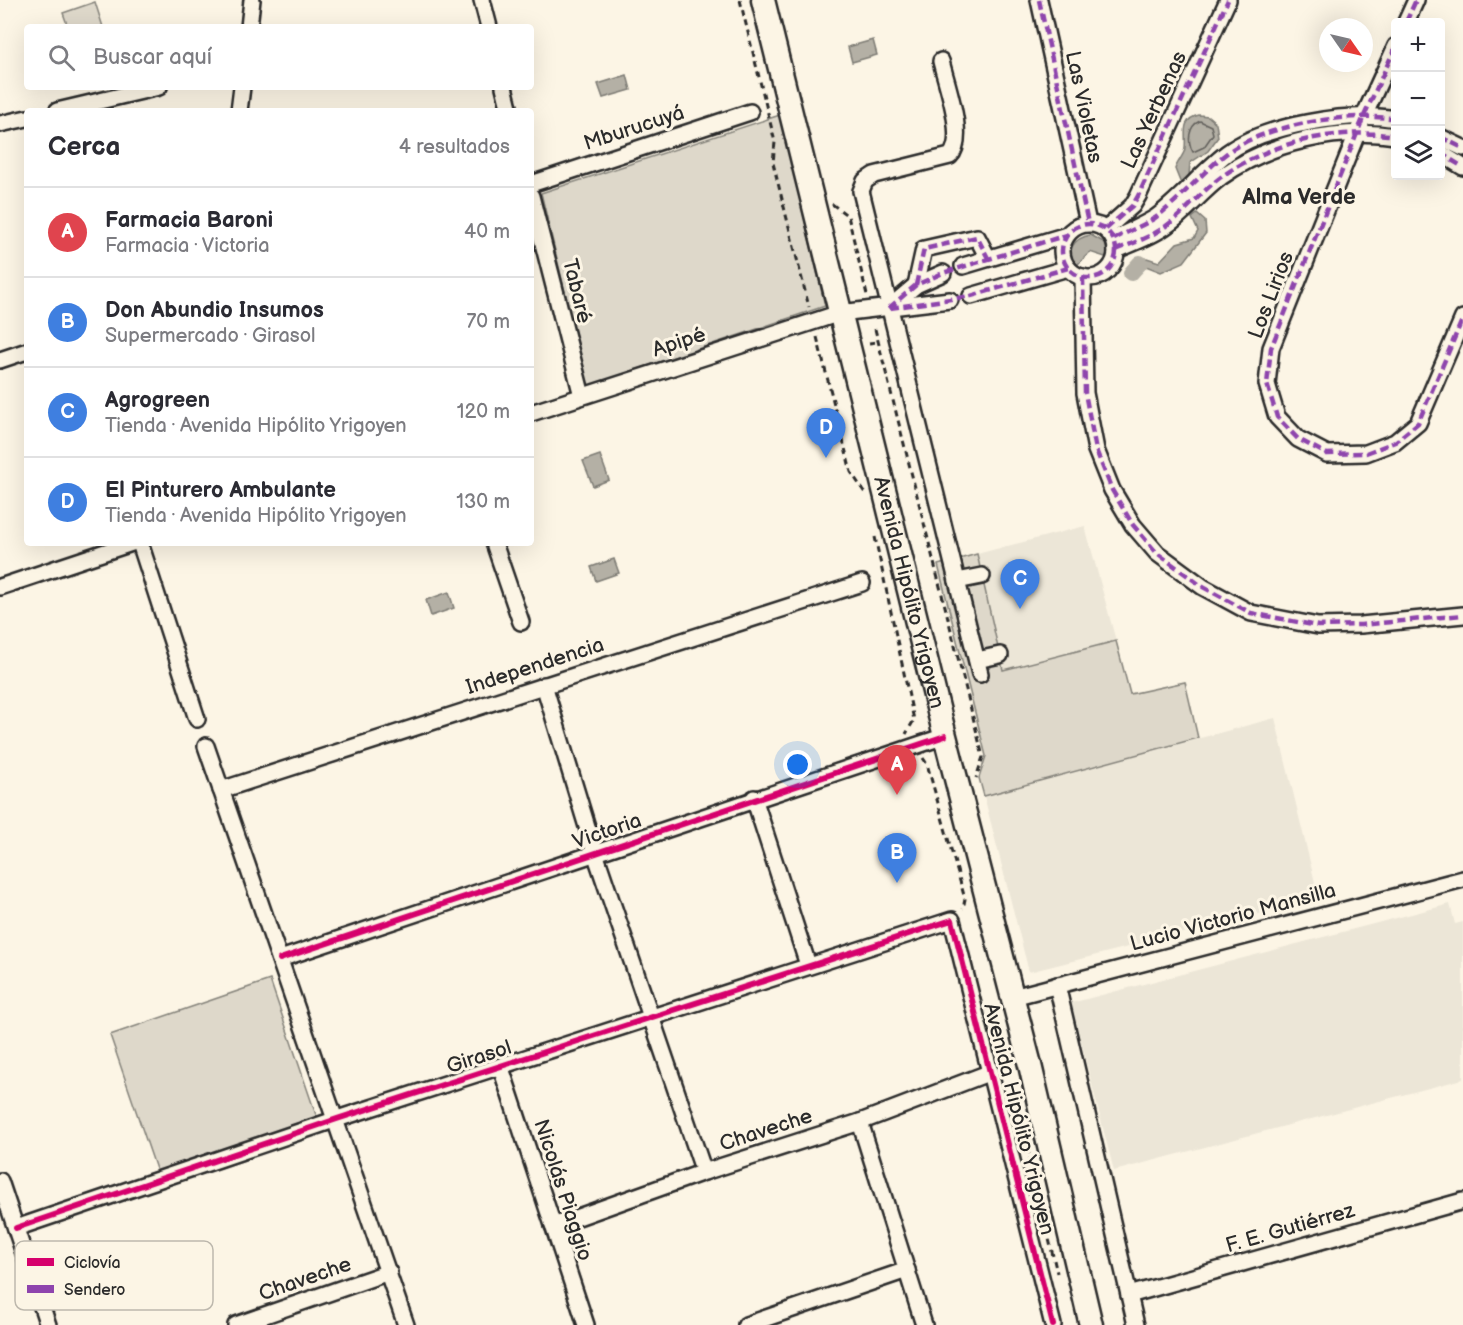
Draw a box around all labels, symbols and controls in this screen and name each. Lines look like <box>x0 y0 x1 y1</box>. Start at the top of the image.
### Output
north arrow <box>1319 18 1373 72</box>
map controls <box>1391 18 1445 180</box>
button: + <box>1391 18 1445 72</box>
search box <box>24 24 534 90</box>
icon: search <box>45 41 78 74</box>
text: Buscar aquí <box>93 44 212 71</box>
street label: Las Yerbenas <box>1116 47 1192 173</box>
street label: Las Violetas <box>1060 49 1108 165</box>
button: − <box>1391 72 1445 126</box>
street label: Mburucuyá <box>580 100 688 156</box>
button: layers <box>1391 126 1445 180</box>
text: Cerca <box>48 132 120 163</box>
text: 4 resultados <box>399 135 510 159</box>
district label: Alma Verde <box>1241 184 1356 211</box>
text: Farmacia Baroni <box>105 207 273 234</box>
text: A <box>61 220 74 244</box>
text: 40 m <box>464 220 510 244</box>
text: Farmacia · Victoria <box>105 234 270 258</box>
street label: Los Lirios <box>1243 248 1299 342</box>
street label: Tabaré <box>557 256 597 326</box>
text: Don Abundio Insumos <box>105 297 324 324</box>
text: B <box>60 310 75 334</box>
text: 70 m <box>466 310 510 334</box>
street label: Apipé <box>649 322 709 362</box>
text: Supermercado · Girasol <box>105 324 316 348</box>
text: Agrogreen <box>105 387 210 414</box>
text: C <box>60 400 75 424</box>
text: 120 m <box>457 400 510 424</box>
pin: D <box>806 408 846 458</box>
text: Tienda · Avenida Hipólito Yrigoyen <box>105 414 407 438</box>
street label: Avenida Hipólito Yrigoyen <box>869 473 950 711</box>
text: El Pinturero Ambulante <box>105 477 336 504</box>
text: D <box>61 490 74 514</box>
text: 130 m <box>456 490 510 514</box>
text: Tienda · Avenida Hipólito Yrigoyen <box>105 504 407 528</box>
pin: C <box>1000 560 1040 609</box>
street label: Independencia <box>463 632 607 700</box>
pin: A <box>878 746 916 795</box>
your location <box>783 750 812 779</box>
street label: Victoria <box>569 808 645 854</box>
pin: B <box>878 834 916 883</box>
street label: Lucio Victorio Mansilla <box>1127 877 1339 957</box>
street label: Avenida Hipólito Yrigoyen <box>978 1000 1060 1238</box>
street label: Girasol <box>443 1035 515 1079</box>
street label: Chaveche <box>716 1103 816 1157</box>
street label: Nicolás Piaggio <box>528 1116 598 1264</box>
street label: F. E. Gutiérrez <box>1223 1197 1358 1258</box>
legend <box>15 1241 213 1310</box>
street label: Chaveche <box>256 1252 354 1306</box>
text: Ciclovía <box>64 1254 121 1273</box>
text: Sendero <box>64 1281 125 1300</box>

